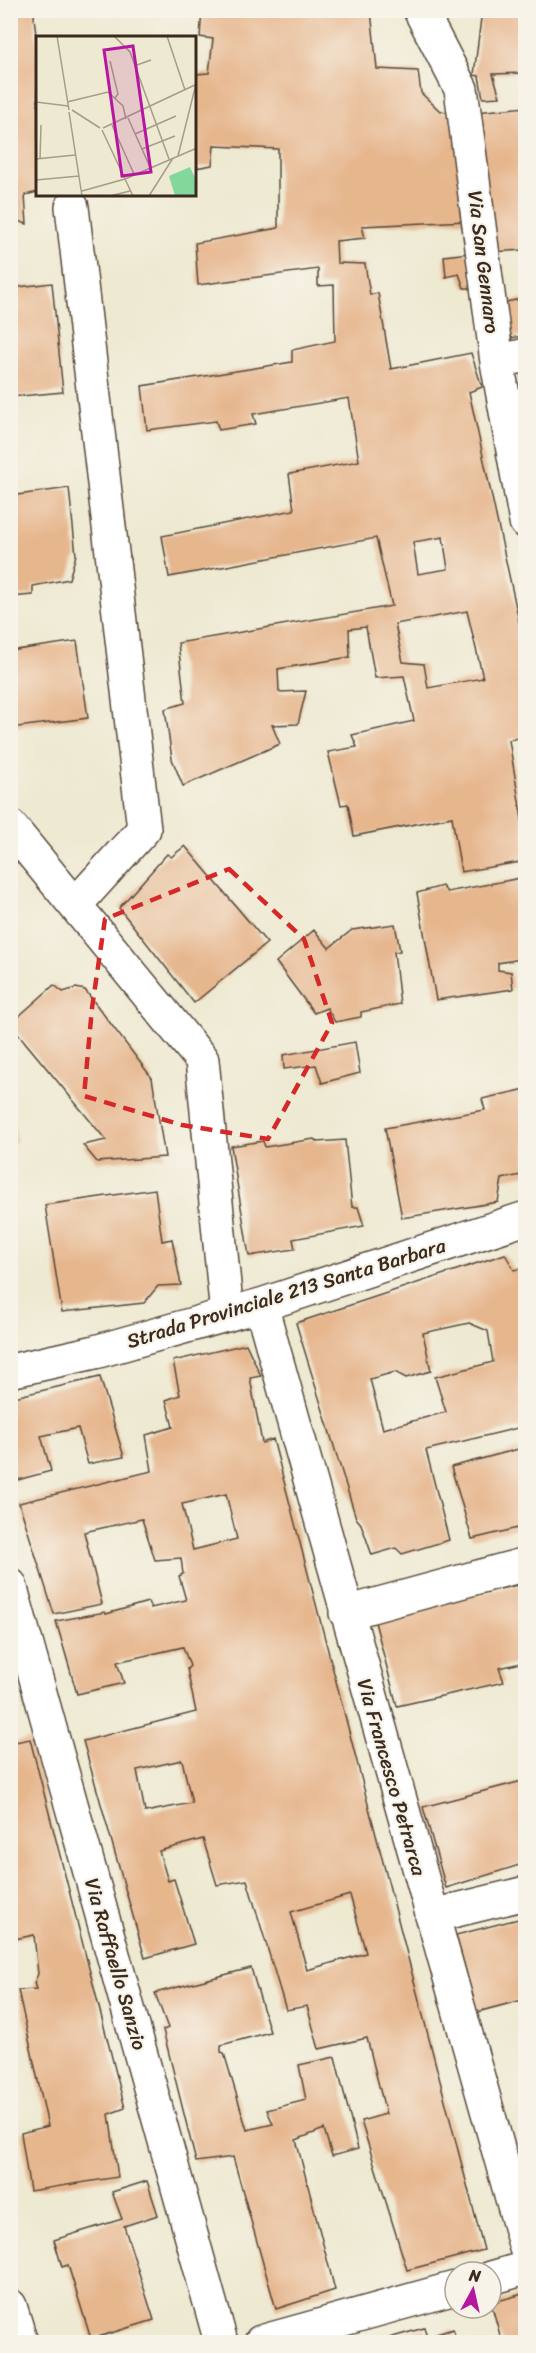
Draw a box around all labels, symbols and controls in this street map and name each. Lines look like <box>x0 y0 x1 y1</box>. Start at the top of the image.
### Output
inset map <box>36 36 196 196</box>
street label: Via San Gennaro <box>457 189 510 336</box>
street label: Strada Provinciale 213 Santa Barbara <box>122 1228 451 1359</box>
street label: Via Francesco Petrarca <box>347 1674 437 1881</box>
street label: Via Raffaello Sanzio <box>74 1874 157 2054</box>
north arrow <box>443 2260 503 2320</box>
text: N <box>467 2260 483 2291</box>

